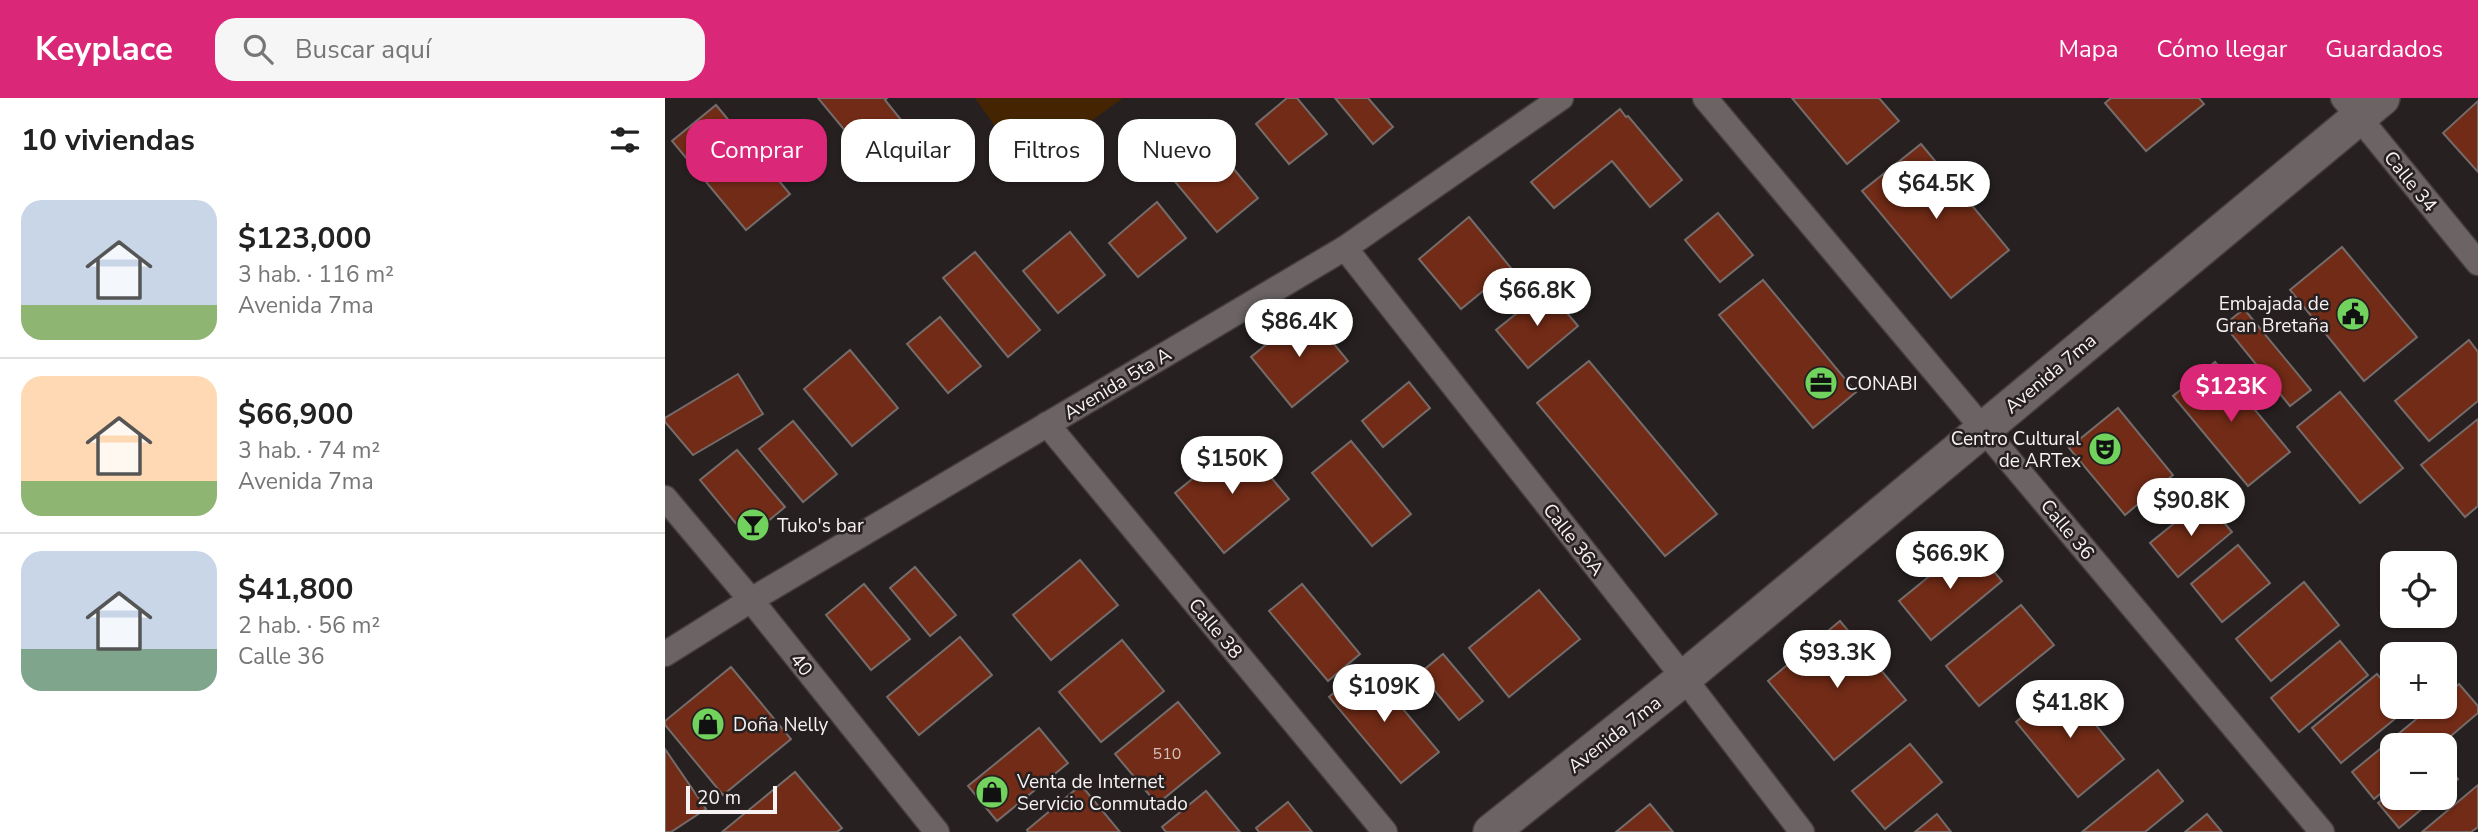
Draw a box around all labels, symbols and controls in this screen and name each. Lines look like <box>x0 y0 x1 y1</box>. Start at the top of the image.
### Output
search box <box>215 18 705 81</box>
text: Keyplace <box>35 27 173 72</box>
icon: search <box>239 30 277 68</box>
text: Buscar aquí <box>295 32 431 67</box>
text: Mapa <box>2058 33 2118 65</box>
text: Cómo llegar <box>2156 33 2287 65</box>
text: Guardados <box>2325 33 2443 65</box>
chip: Comprar <box>686 119 827 182</box>
chip: Alquilar <box>841 119 975 182</box>
chip: Filtros <box>989 119 1104 182</box>
chip: Nuevo <box>1118 119 1236 182</box>
text: 10 viviendas <box>21 120 195 161</box>
icon: filters <box>606 121 644 159</box>
street label: Calle 34 <box>2378 146 2443 218</box>
pin: $64.5K <box>1879 162 1993 221</box>
text: $64.5K <box>1898 168 1974 199</box>
text: $123,000 <box>238 218 371 259</box>
icon: home <box>77 228 161 312</box>
text: 3 hab. · 116 m² <box>238 259 394 290</box>
pin: $66.8K <box>1480 268 1594 328</box>
text: $66.8K <box>1499 275 1575 306</box>
text: Avenida 7ma <box>238 290 374 321</box>
place label: Embajada de Gran Bretaña <box>2216 291 2329 339</box>
public building icon: Embajada de Gran Bretaña <box>2334 295 2372 333</box>
pin: $86.4K <box>1242 300 1356 359</box>
text: $86.4K <box>1261 306 1337 337</box>
street label: Avenida 7ma <box>1999 328 2102 420</box>
street label: Avenida 5ta A <box>1059 341 1176 426</box>
office icon: CONABI <box>1802 364 1840 402</box>
pin: $123K <box>2182 364 2280 424</box>
place label: CONABI <box>1845 371 1918 397</box>
text: $123K <box>2196 371 2266 402</box>
text: $66,900 <box>238 394 353 435</box>
icon: home <box>77 404 161 488</box>
place label: Centro Cultural de ARTex <box>1951 426 2081 474</box>
theatre icon: Centro Cultural de ARTex <box>2086 430 2124 468</box>
text: 3 hab. · 74 m² <box>238 435 380 466</box>
pin: $150K <box>1183 436 1281 496</box>
text: $150K <box>1197 443 1267 474</box>
text: Avenida 7ma <box>238 466 374 497</box>
pin: $90.8K <box>2134 478 2248 538</box>
text: $90.8K <box>2153 485 2229 516</box>
street label: Calle 36 <box>2034 494 2100 565</box>
street label: Calle 36A <box>1537 498 1610 581</box>
bar icon: Tuko's bar <box>734 506 772 544</box>
place label: Tuko's bar <box>777 513 864 539</box>
pin: $66.9K <box>1893 532 2007 591</box>
text: $66.9K <box>1912 538 1988 569</box>
map controls <box>2380 551 2457 810</box>
button: locate <box>2380 551 2457 628</box>
text: $41,800 <box>238 569 353 610</box>
icon: home <box>77 579 161 663</box>
street label: Calle 38 <box>1182 593 1248 664</box>
text: 2 hab. · 56 m² <box>238 610 380 641</box>
pin: $93.3K <box>1780 630 1894 690</box>
text: $93.3K <box>1799 637 1875 668</box>
text: Calle 36 <box>238 641 325 672</box>
button: + <box>2380 642 2457 719</box>
street label: 40 <box>784 648 819 682</box>
pin: $109K <box>1335 664 1433 724</box>
text: $109K <box>1349 671 1419 702</box>
pin: $41.8K <box>2013 680 2127 740</box>
text: $41.8K <box>2032 687 2108 718</box>
street label: Avenida 7ma <box>1562 690 1667 780</box>
shop icon: Doña Nelly <box>689 705 727 743</box>
place label: Doña Nelly <box>733 712 829 738</box>
button: − <box>2380 733 2457 810</box>
house number: 510 <box>1153 743 1181 765</box>
place label: Venta de Internet Servicio Conmutado <box>1016 769 1188 817</box>
shop icon: Venta de Internet Servicio Conmutado <box>973 773 1011 811</box>
scale bar <box>686 783 777 815</box>
text: 20 m <box>697 785 741 811</box>

